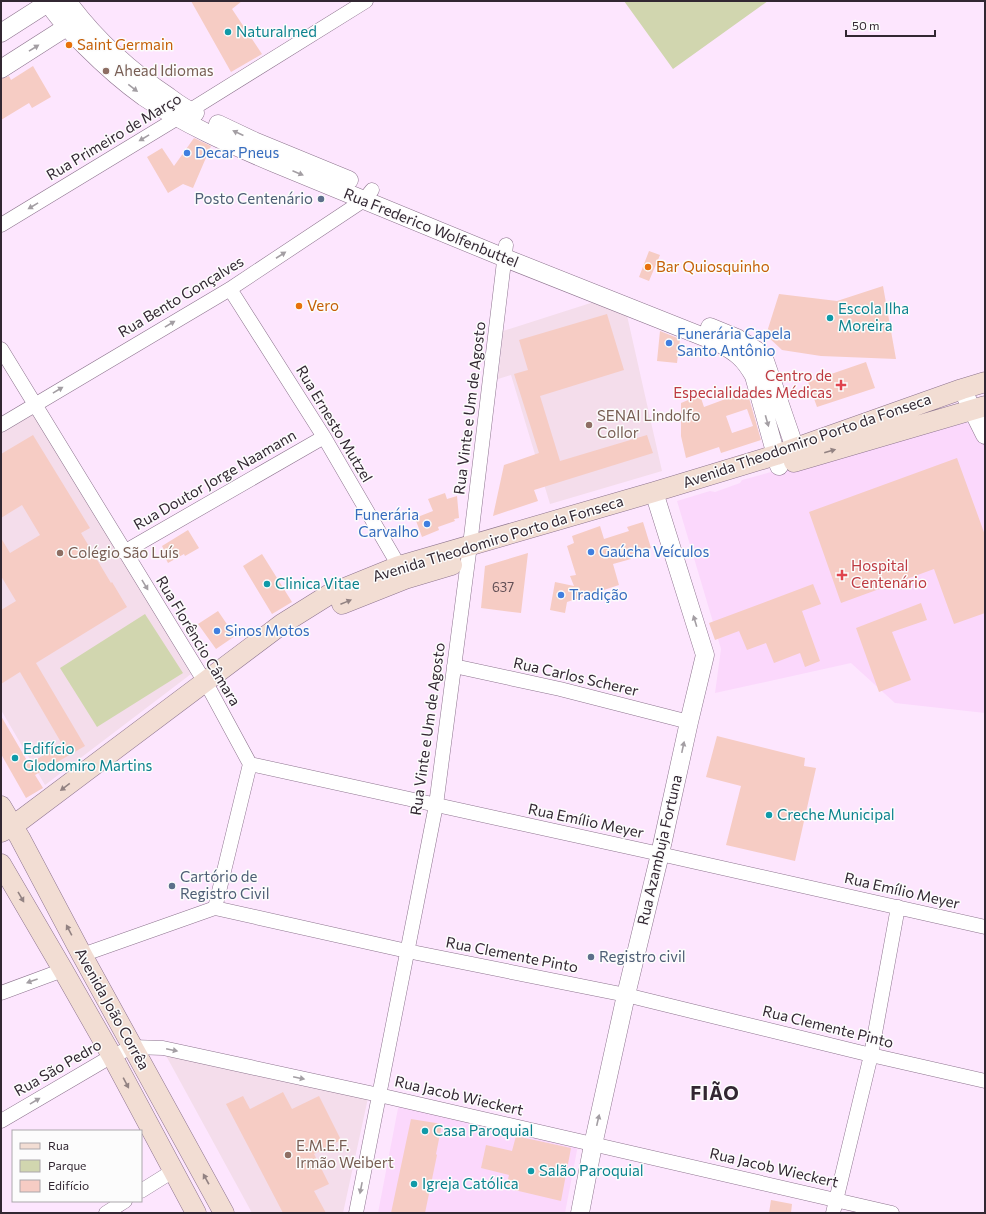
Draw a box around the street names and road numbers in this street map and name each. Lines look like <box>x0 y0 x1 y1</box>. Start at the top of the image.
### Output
street label: Rua Primeiro de Março <box>43 89 184 184</box>
street label: Rua Frederico Wolfenbuttel <box>341 184 521 270</box>
street label: Rua Bento Gonçalves <box>115 252 247 341</box>
street label: Rua Vinte e Um de Agosto <box>449 320 489 496</box>
street label: Rua Ernesto Mutzel <box>293 362 377 485</box>
street label: Avenida Theodomiro Porto da Fonseca <box>680 389 933 491</box>
street label: Rua Doutor Jorge Naamann <box>130 425 299 533</box>
street label: Avenida Theodomiro Porto da Fonseca <box>370 491 625 585</box>
street label: Rua Florêncio Câmara <box>153 572 245 709</box>
street label: Rua Vinte e Um de Agosto <box>406 641 448 816</box>
street label: Rua Carlos Scherer <box>512 653 641 699</box>
street label: Rua Azambuja Fortuna <box>633 773 685 927</box>
street label: Rua Emílio Meyer <box>527 799 646 841</box>
street label: Rua Emílio Meyer <box>843 868 962 912</box>
street label: Rua Clemente Pinto <box>445 932 580 976</box>
street label: Avenida João Corrêa <box>72 944 154 1073</box>
street label: Rua Clemente Pinto <box>761 1001 896 1051</box>
street label: Rua São Pedro <box>11 1035 104 1099</box>
street label: Rua Jacob Wieckert <box>393 1071 525 1119</box>
street label: Rua Jacob Wieckert <box>708 1143 840 1191</box>

